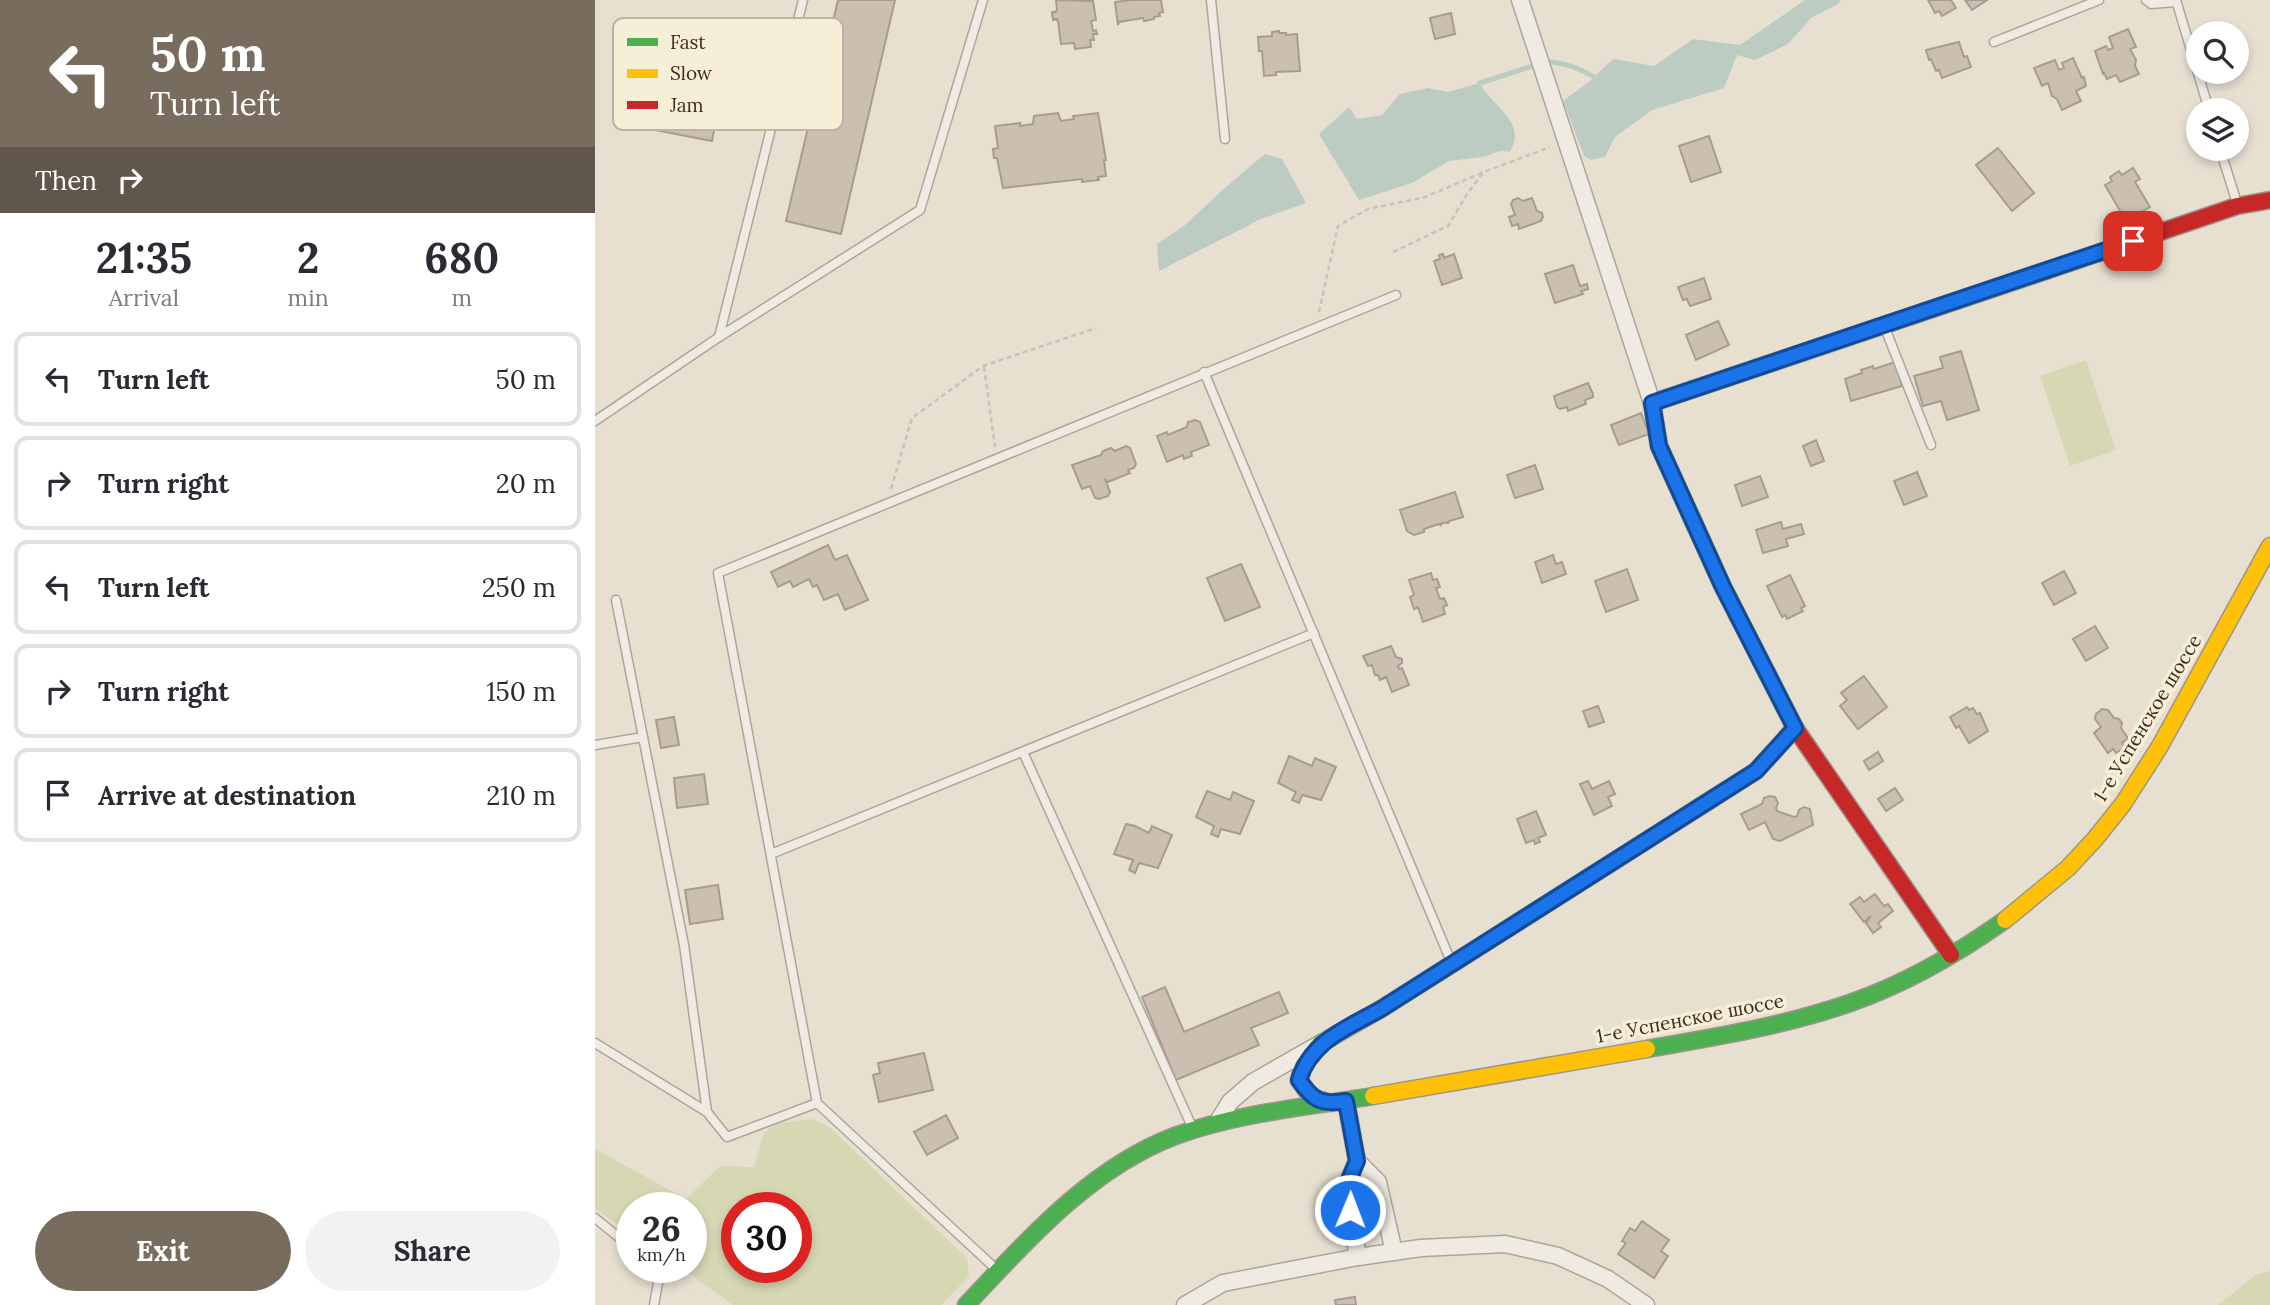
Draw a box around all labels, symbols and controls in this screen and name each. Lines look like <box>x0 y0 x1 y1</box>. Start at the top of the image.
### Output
legend <box>613 18 843 130</box>
map controls <box>2186 21 2249 161</box>
button: search <box>2186 21 2249 84</box>
text: 50 m <box>150 22 266 84</box>
icon: left <box>35 28 126 119</box>
text: Fast <box>670 30 706 54</box>
text: Slow <box>670 61 713 85</box>
text: Turn left <box>150 83 280 124</box>
text: Jam <box>669 93 704 117</box>
button: layers <box>2186 98 2249 161</box>
icon: right <box>111 161 149 199</box>
text: Then <box>35 164 97 197</box>
pin <box>2103 211 2163 271</box>
icon: arrive <box>2114 222 2152 260</box>
text: 21:35 <box>96 231 192 285</box>
text: 2 <box>297 231 319 285</box>
text: 680 <box>424 231 499 285</box>
text: Arrival <box>109 283 179 312</box>
text: min <box>288 283 329 312</box>
text: m <box>452 283 472 312</box>
icon: left <box>39 360 77 398</box>
text: Turn left <box>98 363 209 396</box>
text: 50 m <box>496 363 556 396</box>
icon: right <box>39 464 77 502</box>
text: Turn right <box>98 467 229 500</box>
text: 20 m <box>496 467 556 500</box>
icon: left <box>39 568 77 606</box>
text: Turn left <box>98 571 209 604</box>
text: 250 m <box>482 571 556 604</box>
street label: 1-е Успенское шоссе <box>2088 630 2206 806</box>
icon: right <box>39 672 77 710</box>
text: Turn right <box>98 675 229 708</box>
text: 150 m <box>486 675 556 708</box>
icon: arrive <box>39 776 77 814</box>
text: Arrive at destination <box>98 779 356 812</box>
text: 210 m <box>486 779 556 812</box>
street label: 1-е Успенское шоссе <box>1594 988 1786 1048</box>
position arrow <box>1313 1173 1387 1247</box>
speed limit sign: 30 <box>721 1192 812 1283</box>
text: 26 <box>642 1206 681 1251</box>
button: Exit <box>35 1211 291 1291</box>
button: Share <box>305 1211 560 1291</box>
text: km/h <box>637 1243 686 1266</box>

